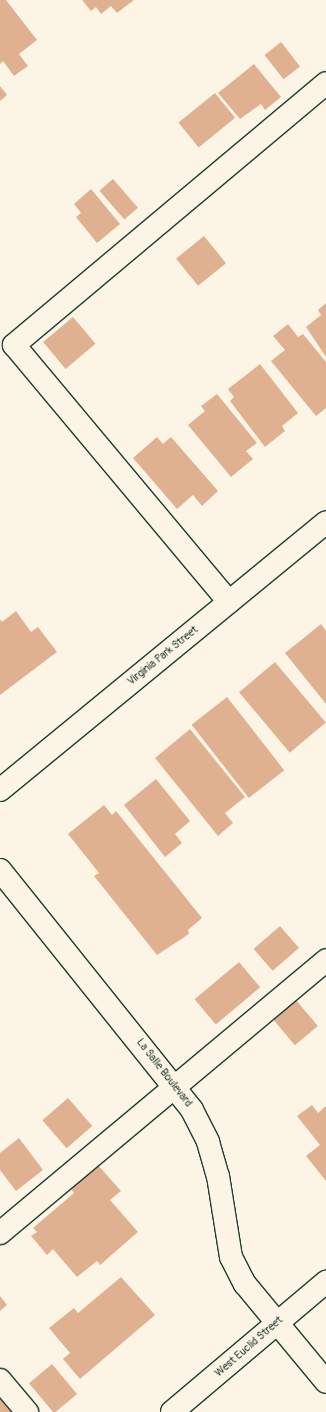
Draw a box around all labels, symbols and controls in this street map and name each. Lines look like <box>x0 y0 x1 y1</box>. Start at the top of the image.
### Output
street label: Virginia Park Street <box>125 623 201 689</box>
street label: La Salle Boulevard <box>133 1036 195 1110</box>
street label: West Euclid Street <box>212 1314 286 1380</box>

